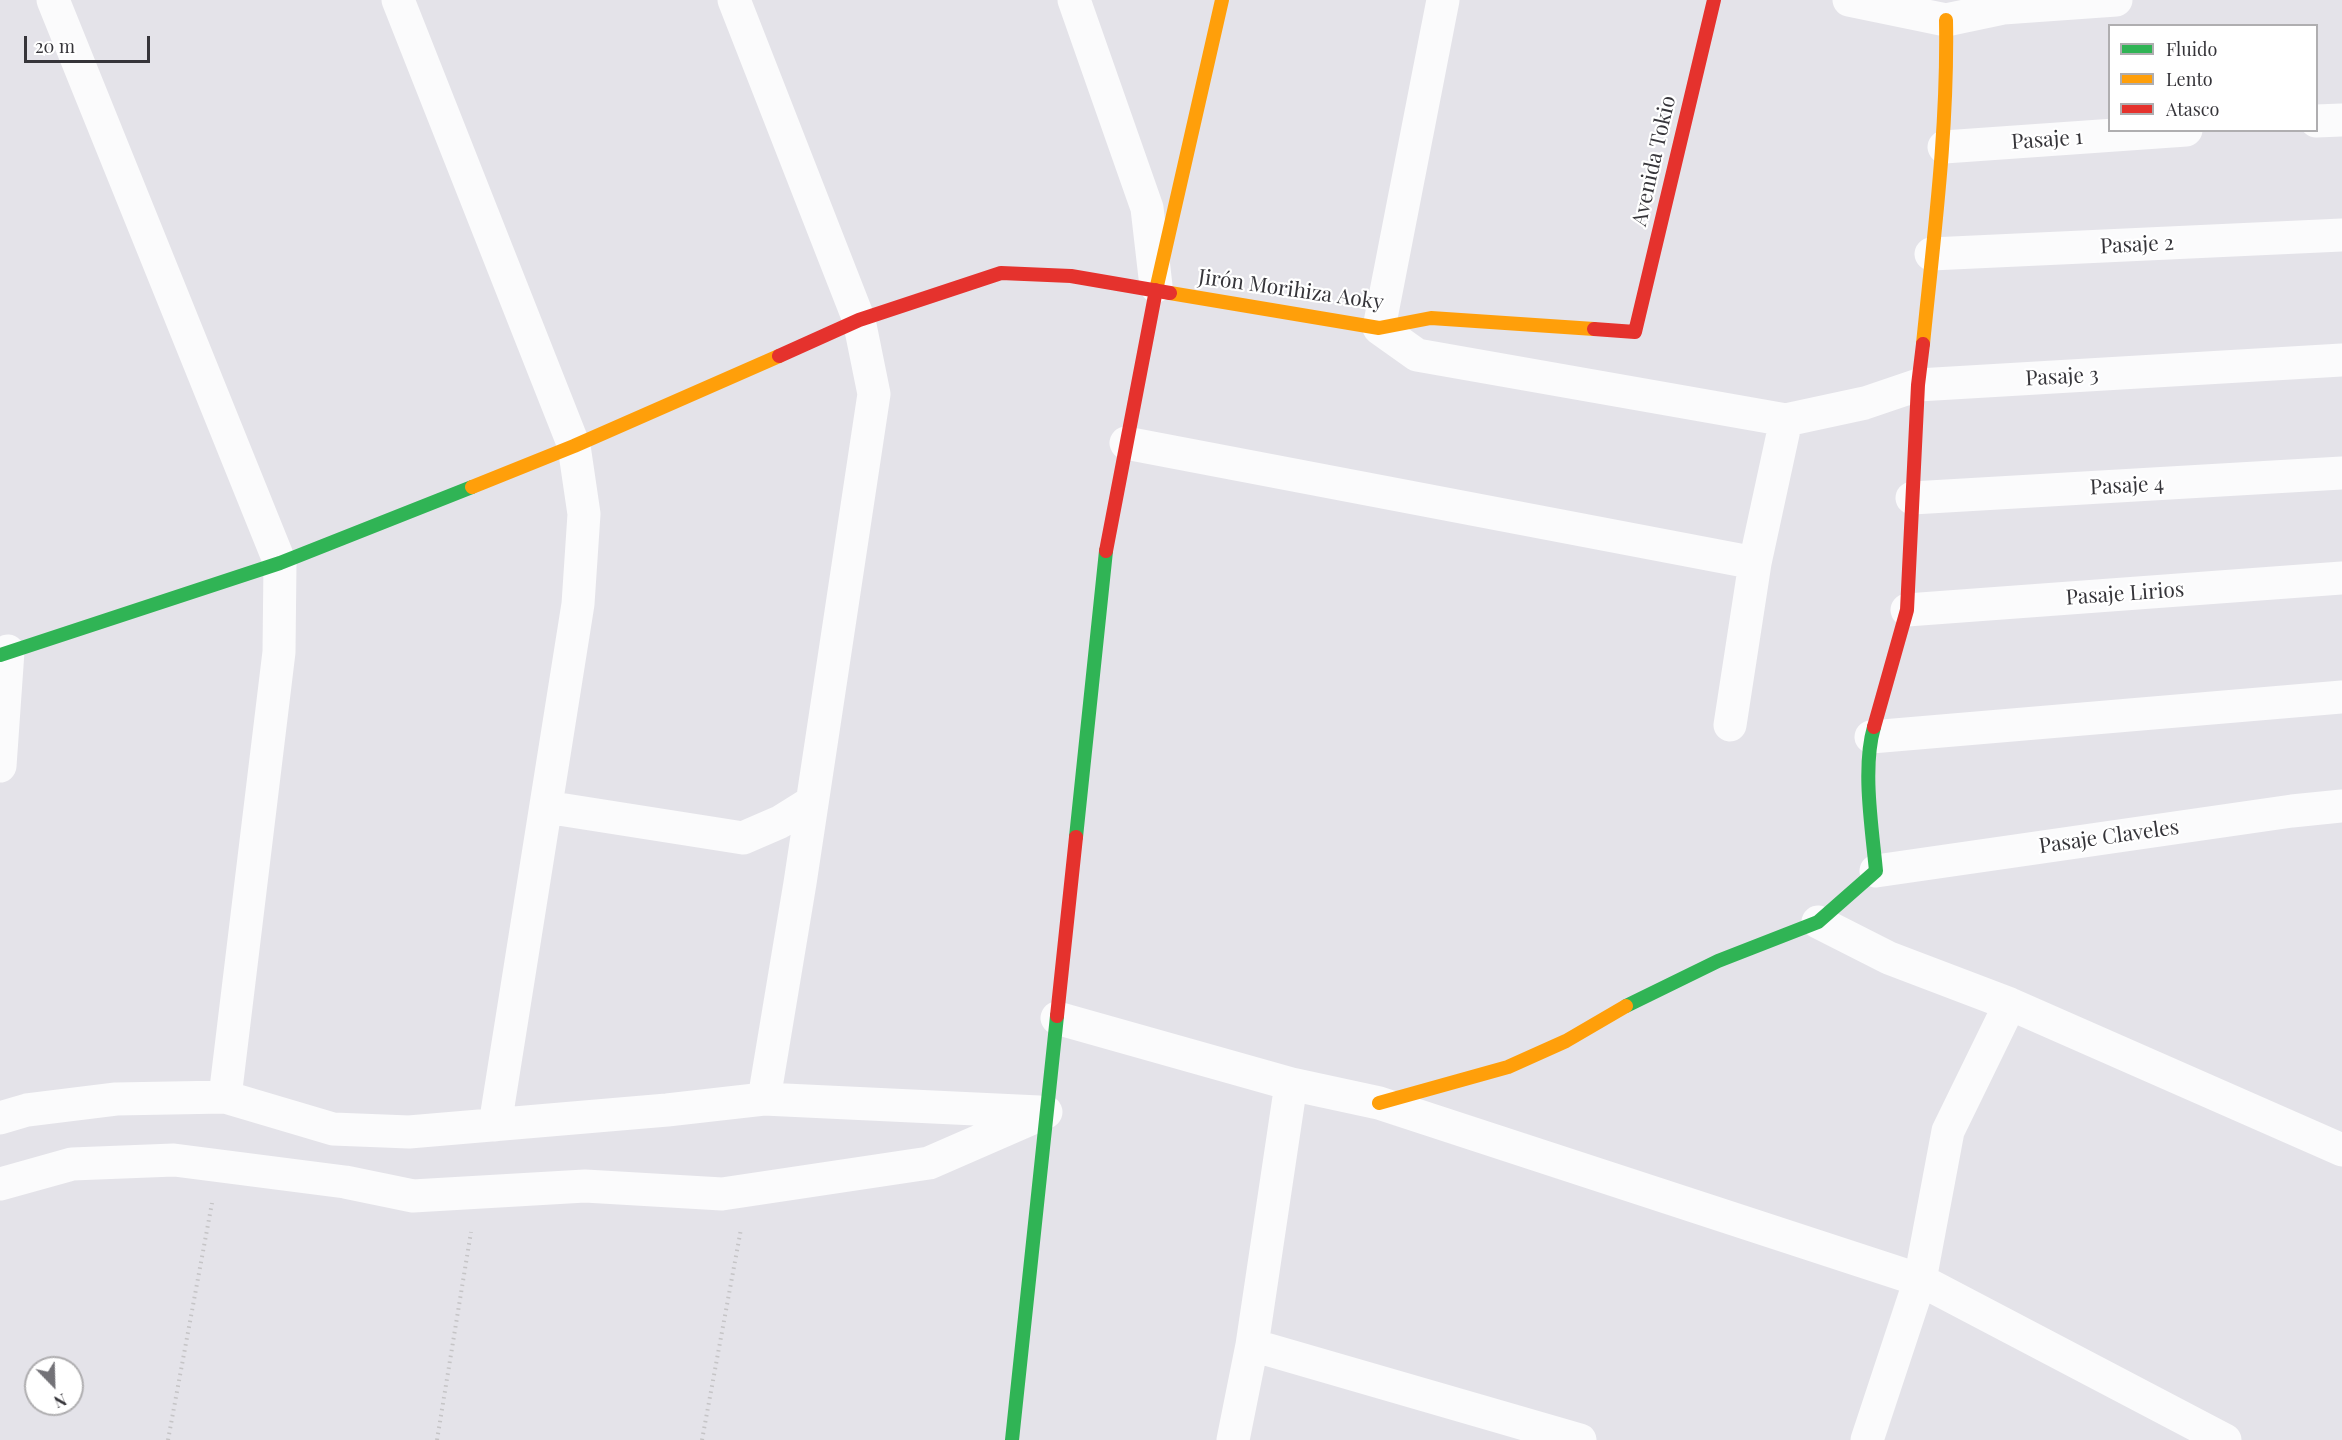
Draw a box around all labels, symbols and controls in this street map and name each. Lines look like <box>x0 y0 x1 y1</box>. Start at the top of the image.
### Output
scale bar <box>27 24 153 62</box>
legend <box>2108 24 2318 132</box>
text: 20 m <box>35 34 75 58</box>
text: Fluido <box>2166 37 2217 61</box>
text: Lento <box>2166 67 2213 91</box>
street label: Avenida Tokio <box>1627 93 1681 229</box>
text: Atasco <box>2166 97 2219 121</box>
street label: Pasaje 1 <box>2010 125 2084 155</box>
street label: Pasaje 2 <box>2099 230 2175 260</box>
street label: Jirón Morihiza Aoky <box>1197 265 1385 315</box>
street label: Pasaje 3 <box>2025 362 2099 392</box>
street label: Pasaje 4 <box>2089 471 2165 501</box>
street label: Pasaje Lirios <box>2065 577 2185 611</box>
street label: Pasaje Claveles <box>2037 815 2181 859</box>
north arrow <box>24 1356 84 1416</box>
text: N <box>51 1389 70 1413</box>

